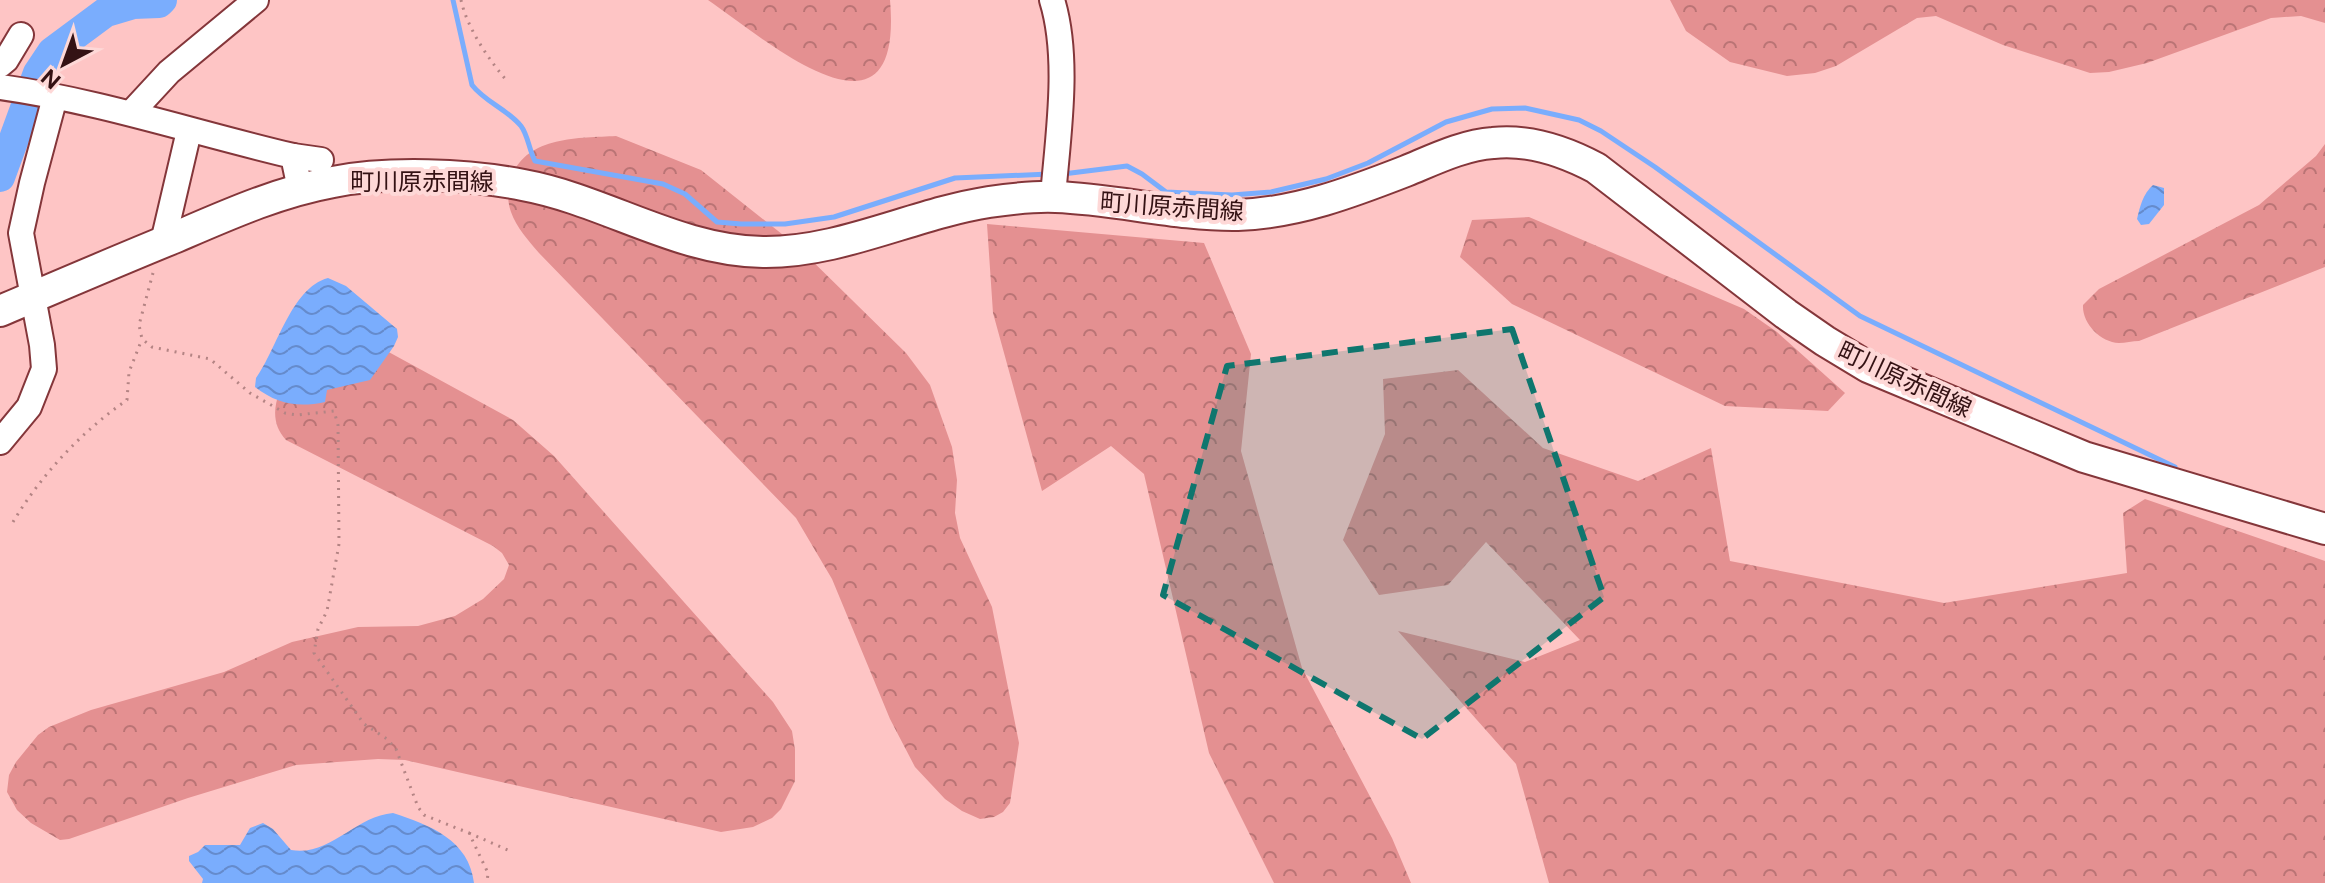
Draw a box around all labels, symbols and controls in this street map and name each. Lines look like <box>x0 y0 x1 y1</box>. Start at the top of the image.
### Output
north arrow <box>24 24 104 104</box>
text: N <box>36 64 66 95</box>
street label: 町川原赤間線 <box>350 167 494 195</box>
street label: 町川原赤間線 <box>1099 187 1245 225</box>
street label: 町川原赤間線 <box>1834 336 1976 422</box>

